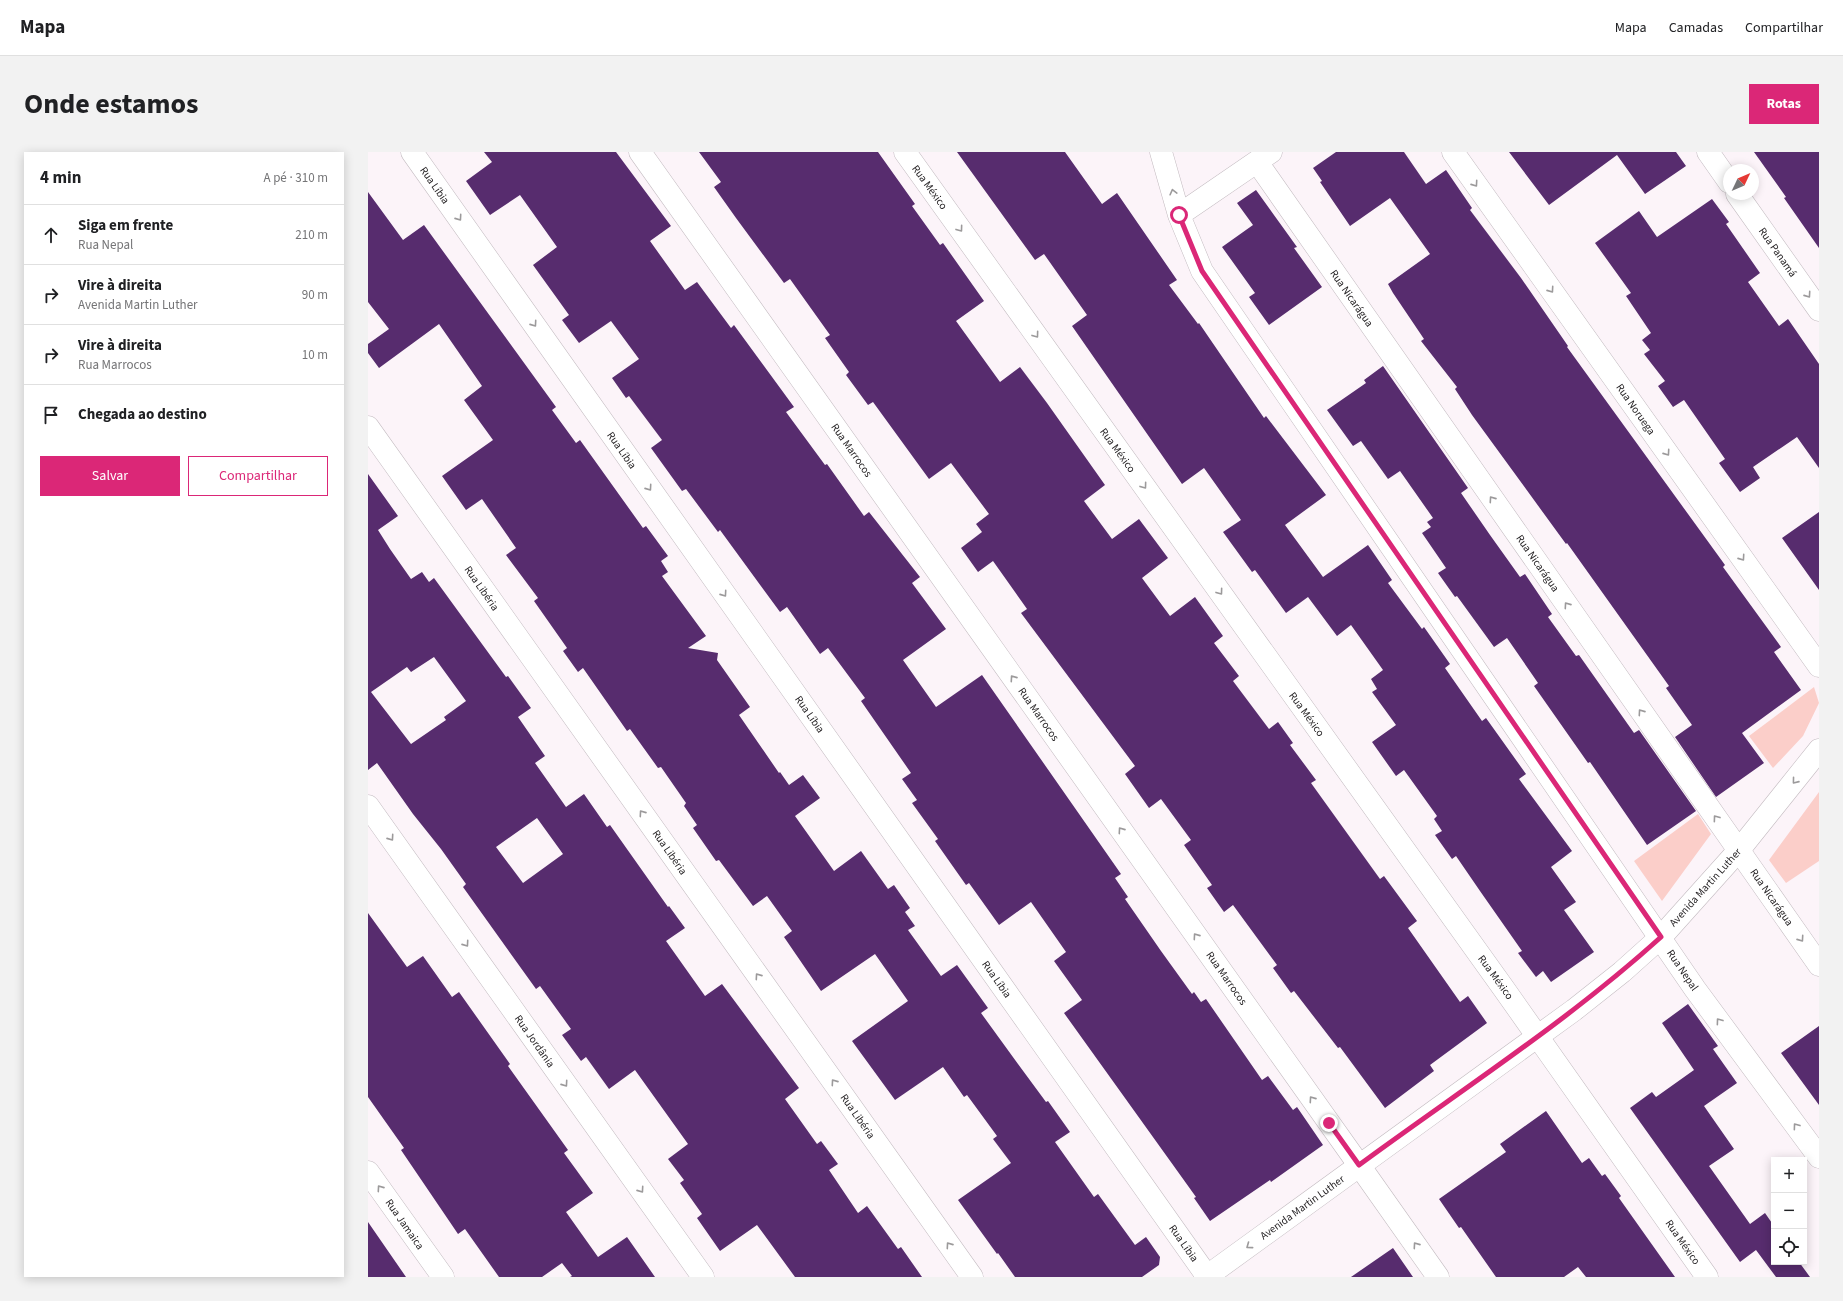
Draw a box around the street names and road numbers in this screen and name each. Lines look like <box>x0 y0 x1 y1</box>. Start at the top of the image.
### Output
street label: Rua México <box>908 162 951 213</box>
street label: Rua Líbia <box>416 164 453 207</box>
street label: Rua Panamá <box>1755 224 1800 280</box>
street label: Rua Nicarágua <box>1326 267 1377 330</box>
street label: Rua Noruega <box>1612 381 1659 438</box>
street label: Rua Marrocos <box>828 420 876 480</box>
street label: Rua México <box>1096 425 1139 476</box>
street label: Rua Líbia <box>603 429 640 472</box>
street label: Rua Nicarágua <box>1512 532 1563 595</box>
street label: Rua Libéria <box>461 563 503 614</box>
street label: Rua Marrocos <box>1015 684 1063 744</box>
street label: Rua México <box>1285 689 1328 740</box>
street label: Rua Líbia <box>791 693 828 736</box>
street label: Rua Libéria <box>649 827 691 878</box>
street label: Avenida Martin Luther <box>1666 845 1745 930</box>
street label: Rua Nicarágua <box>1746 866 1797 929</box>
street label: Rua Nepal <box>1663 947 1702 994</box>
street label: Rua Marrocos <box>1203 948 1251 1008</box>
street label: Rua México <box>1474 952 1517 1003</box>
street label: Rua Líbia <box>978 958 1015 1001</box>
street label: Rua Jordânia <box>511 1012 558 1071</box>
street label: Rua Libéria <box>837 1091 879 1142</box>
street label: Avenida Martin Luther <box>1257 1171 1348 1243</box>
street label: Rua Jamaica <box>382 1196 428 1253</box>
street label: Rua México <box>1662 1217 1704 1268</box>
street label: Rua Líbia <box>1165 1222 1202 1265</box>

